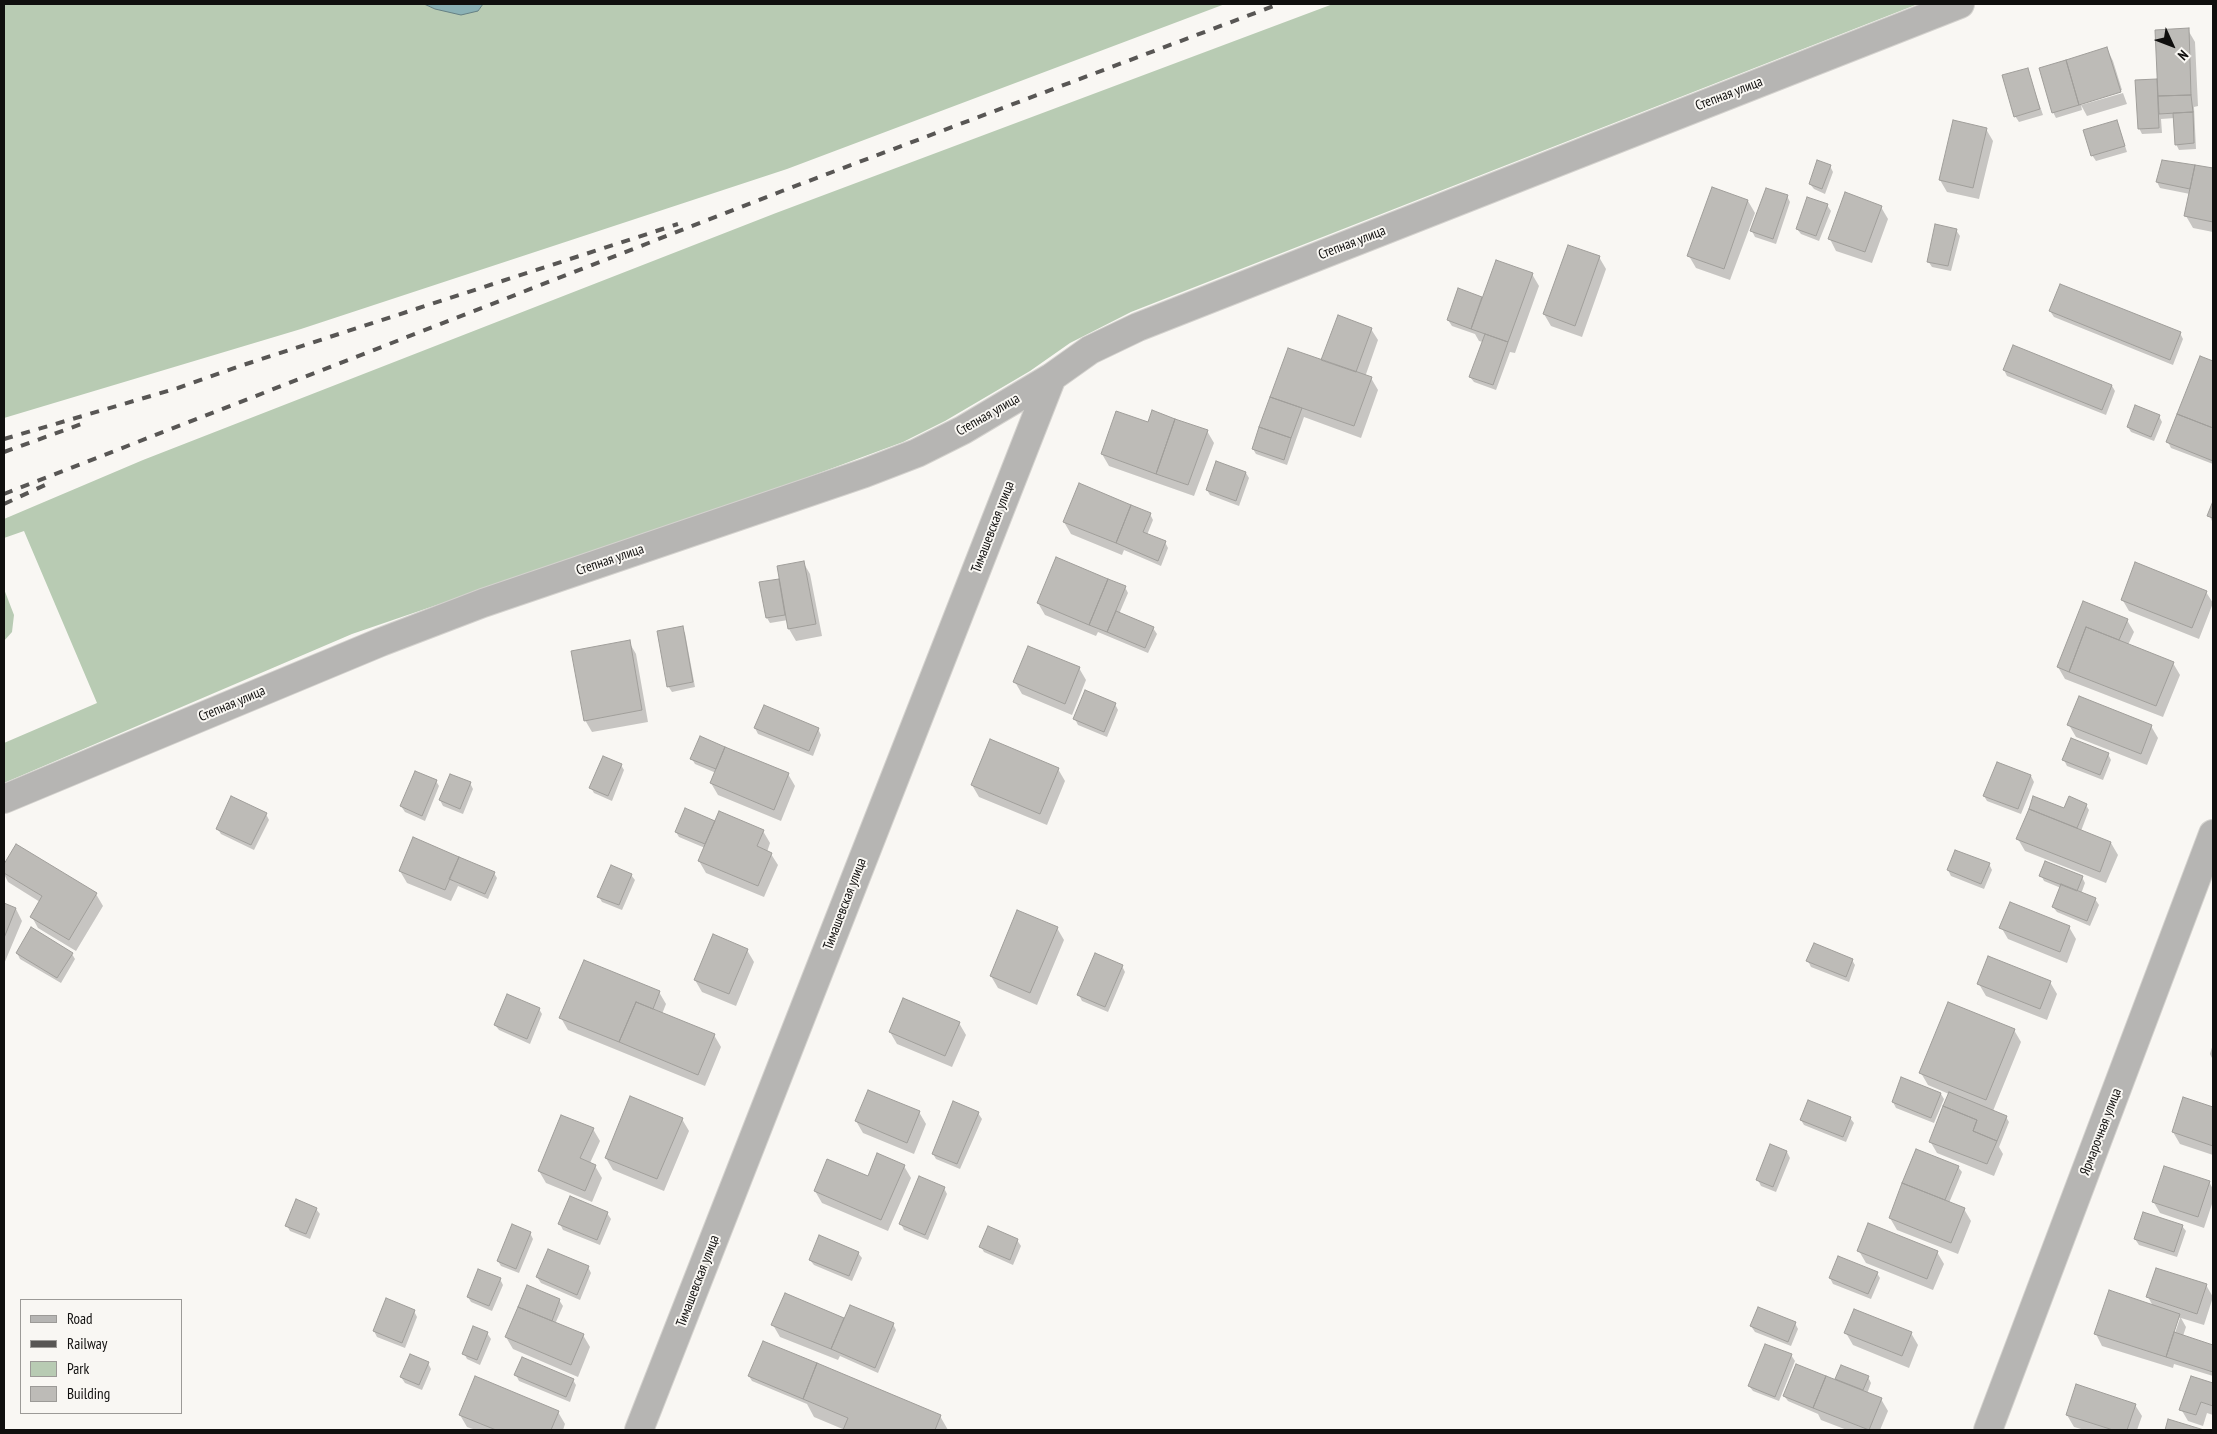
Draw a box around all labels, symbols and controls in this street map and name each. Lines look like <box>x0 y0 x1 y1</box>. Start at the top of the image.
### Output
north arrow <box>2147 20 2197 70</box>
text: N <box>2174 46 2192 64</box>
street label: Степная улица <box>1693 74 1765 114</box>
street label: Степная улица <box>1316 223 1388 263</box>
street label: Степная улица <box>953 390 1023 440</box>
street label: Тимашевская улица <box>968 479 1018 575</box>
street label: Степная улица <box>574 541 646 579</box>
street label: Степная улица <box>196 682 268 726</box>
street label: Тимашевская улица <box>820 856 870 952</box>
street label: Ярмарочная улица <box>2077 1086 2125 1178</box>
street label: Тимашевская улица <box>673 1233 723 1329</box>
legend <box>20 1299 182 1414</box>
text: Road <box>67 1309 93 1328</box>
text: Railway <box>67 1334 107 1353</box>
text: Park <box>67 1359 89 1378</box>
text: Building <box>67 1384 110 1403</box>

